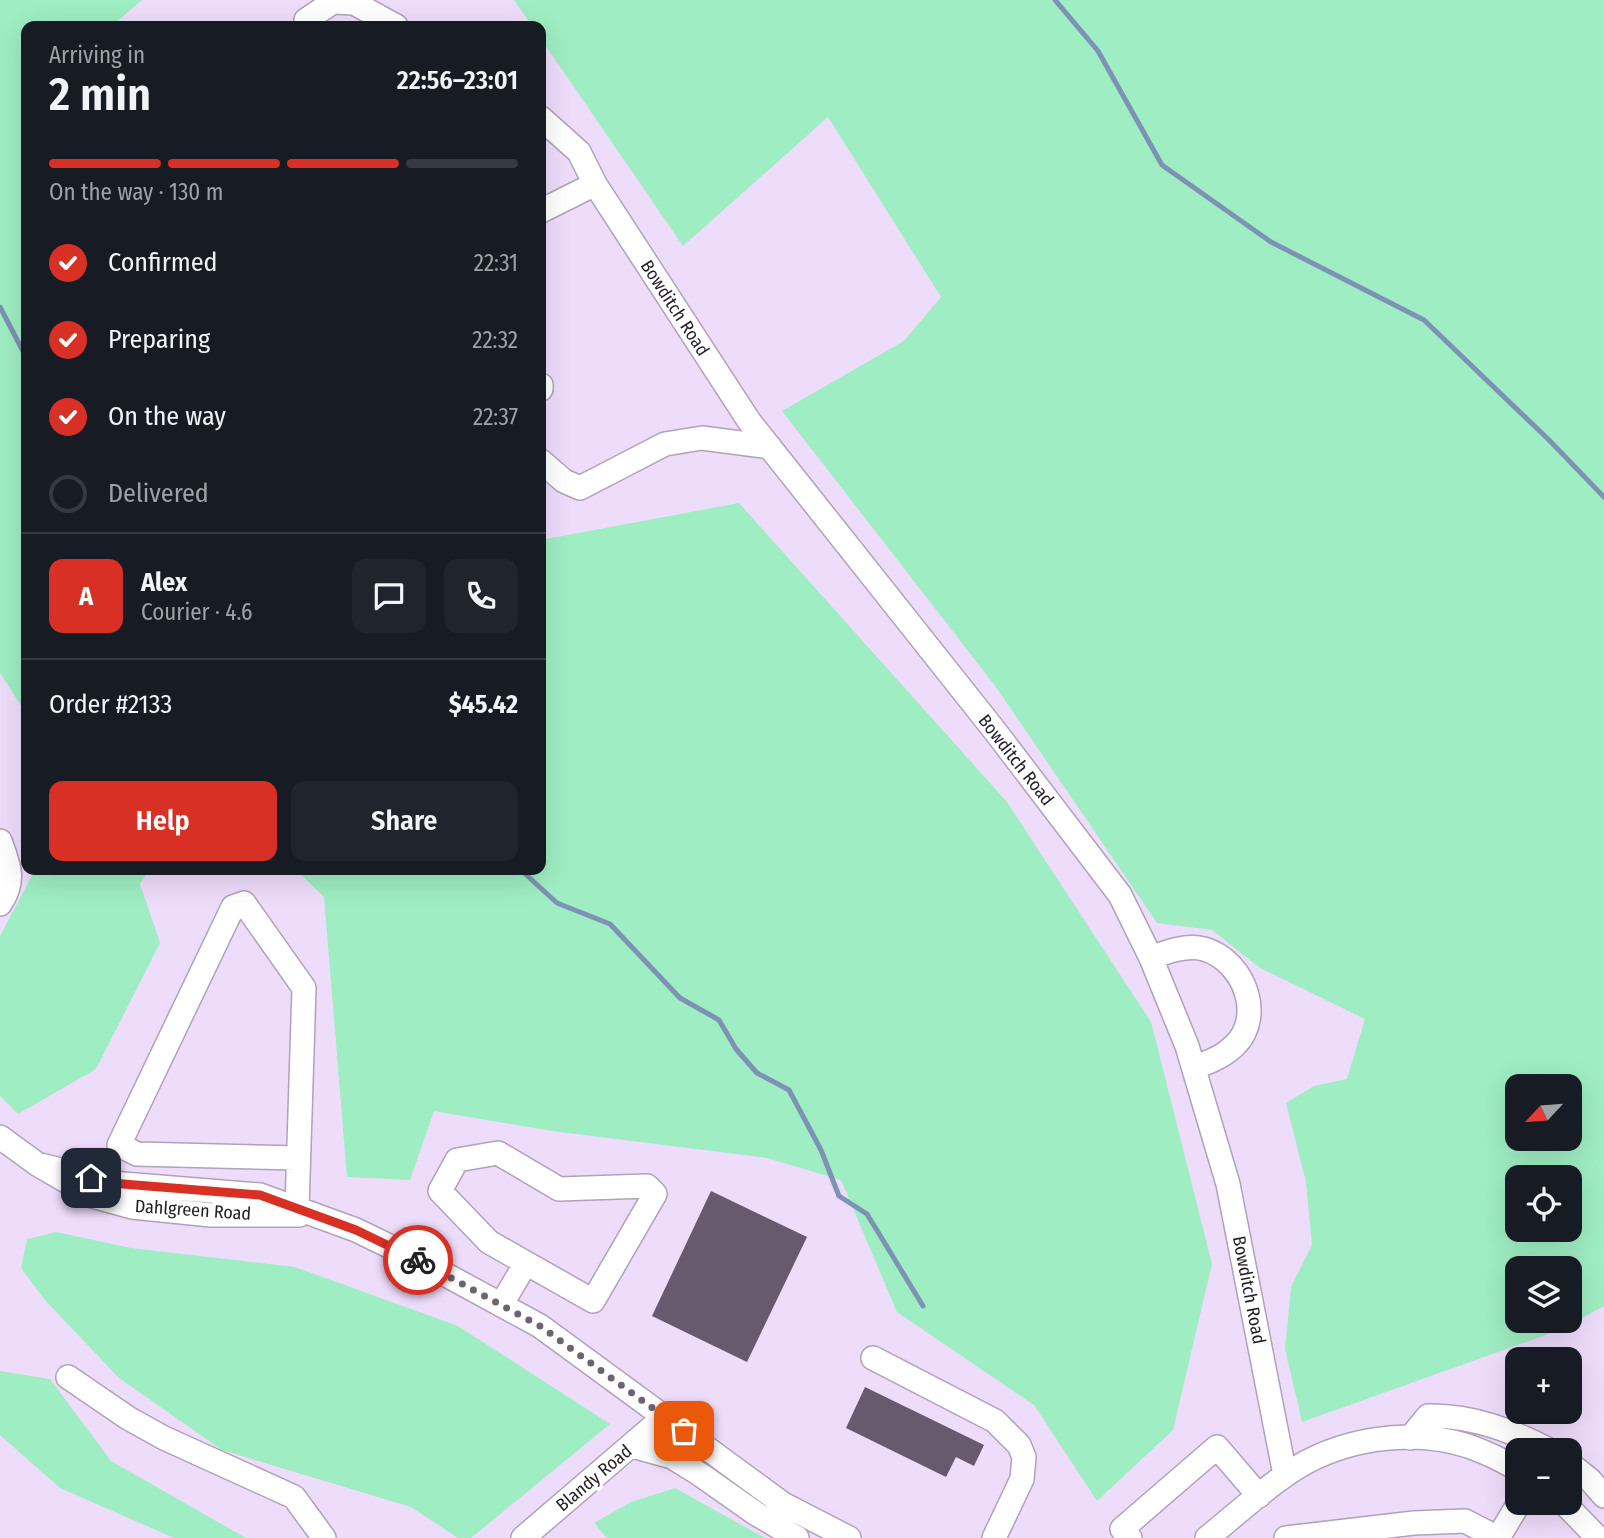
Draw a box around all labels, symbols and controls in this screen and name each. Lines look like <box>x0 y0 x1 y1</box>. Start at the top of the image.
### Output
text: Arriving in <box>49 41 145 69</box>
text: 22:56–23:01 <box>397 65 518 96</box>
text: 2 min <box>49 67 151 122</box>
text: On the way · 130 m <box>49 178 223 206</box>
icon: check <box>49 244 87 282</box>
text: Confirmed <box>108 247 218 278</box>
text: 22:31 <box>474 249 518 277</box>
street label: Bowditch Road <box>636 256 714 360</box>
icon: check <box>49 321 87 359</box>
text: Preparing <box>108 324 210 355</box>
text: 22:32 <box>472 326 518 354</box>
icon: check <box>49 398 87 436</box>
text: On the way <box>108 401 226 432</box>
text: 22:37 <box>473 403 518 431</box>
text: Delivered <box>108 478 209 509</box>
button: chat <box>352 559 426 633</box>
button: phone <box>444 559 518 633</box>
text: Alex <box>141 567 187 598</box>
text: A <box>79 581 93 612</box>
text: Courier · 4.6 <box>141 598 252 626</box>
text: Order #2133 <box>49 689 172 720</box>
text: $45.42 <box>449 689 518 720</box>
street label: Bowditch Road <box>974 710 1058 810</box>
button: Help <box>49 781 277 861</box>
button: Share <box>291 781 518 861</box>
north arrow <box>1505 1074 1582 1152</box>
map controls <box>1505 1074 1582 1515</box>
pin <box>61 1148 121 1208</box>
icon: home <box>72 1159 110 1197</box>
button: locate <box>1505 1165 1582 1242</box>
street label: Dahlgreen Road <box>134 1195 252 1225</box>
courier <box>383 1225 453 1295</box>
street label: Bowditch Road <box>1228 1234 1270 1346</box>
icon: bike <box>399 1241 437 1279</box>
button: layers <box>1505 1256 1582 1333</box>
button: + <box>1505 1347 1582 1424</box>
pin <box>654 1401 714 1461</box>
icon: bag <box>665 1412 703 1450</box>
button: − <box>1505 1438 1582 1515</box>
street label: Blandy Road <box>552 1440 636 1516</box>

